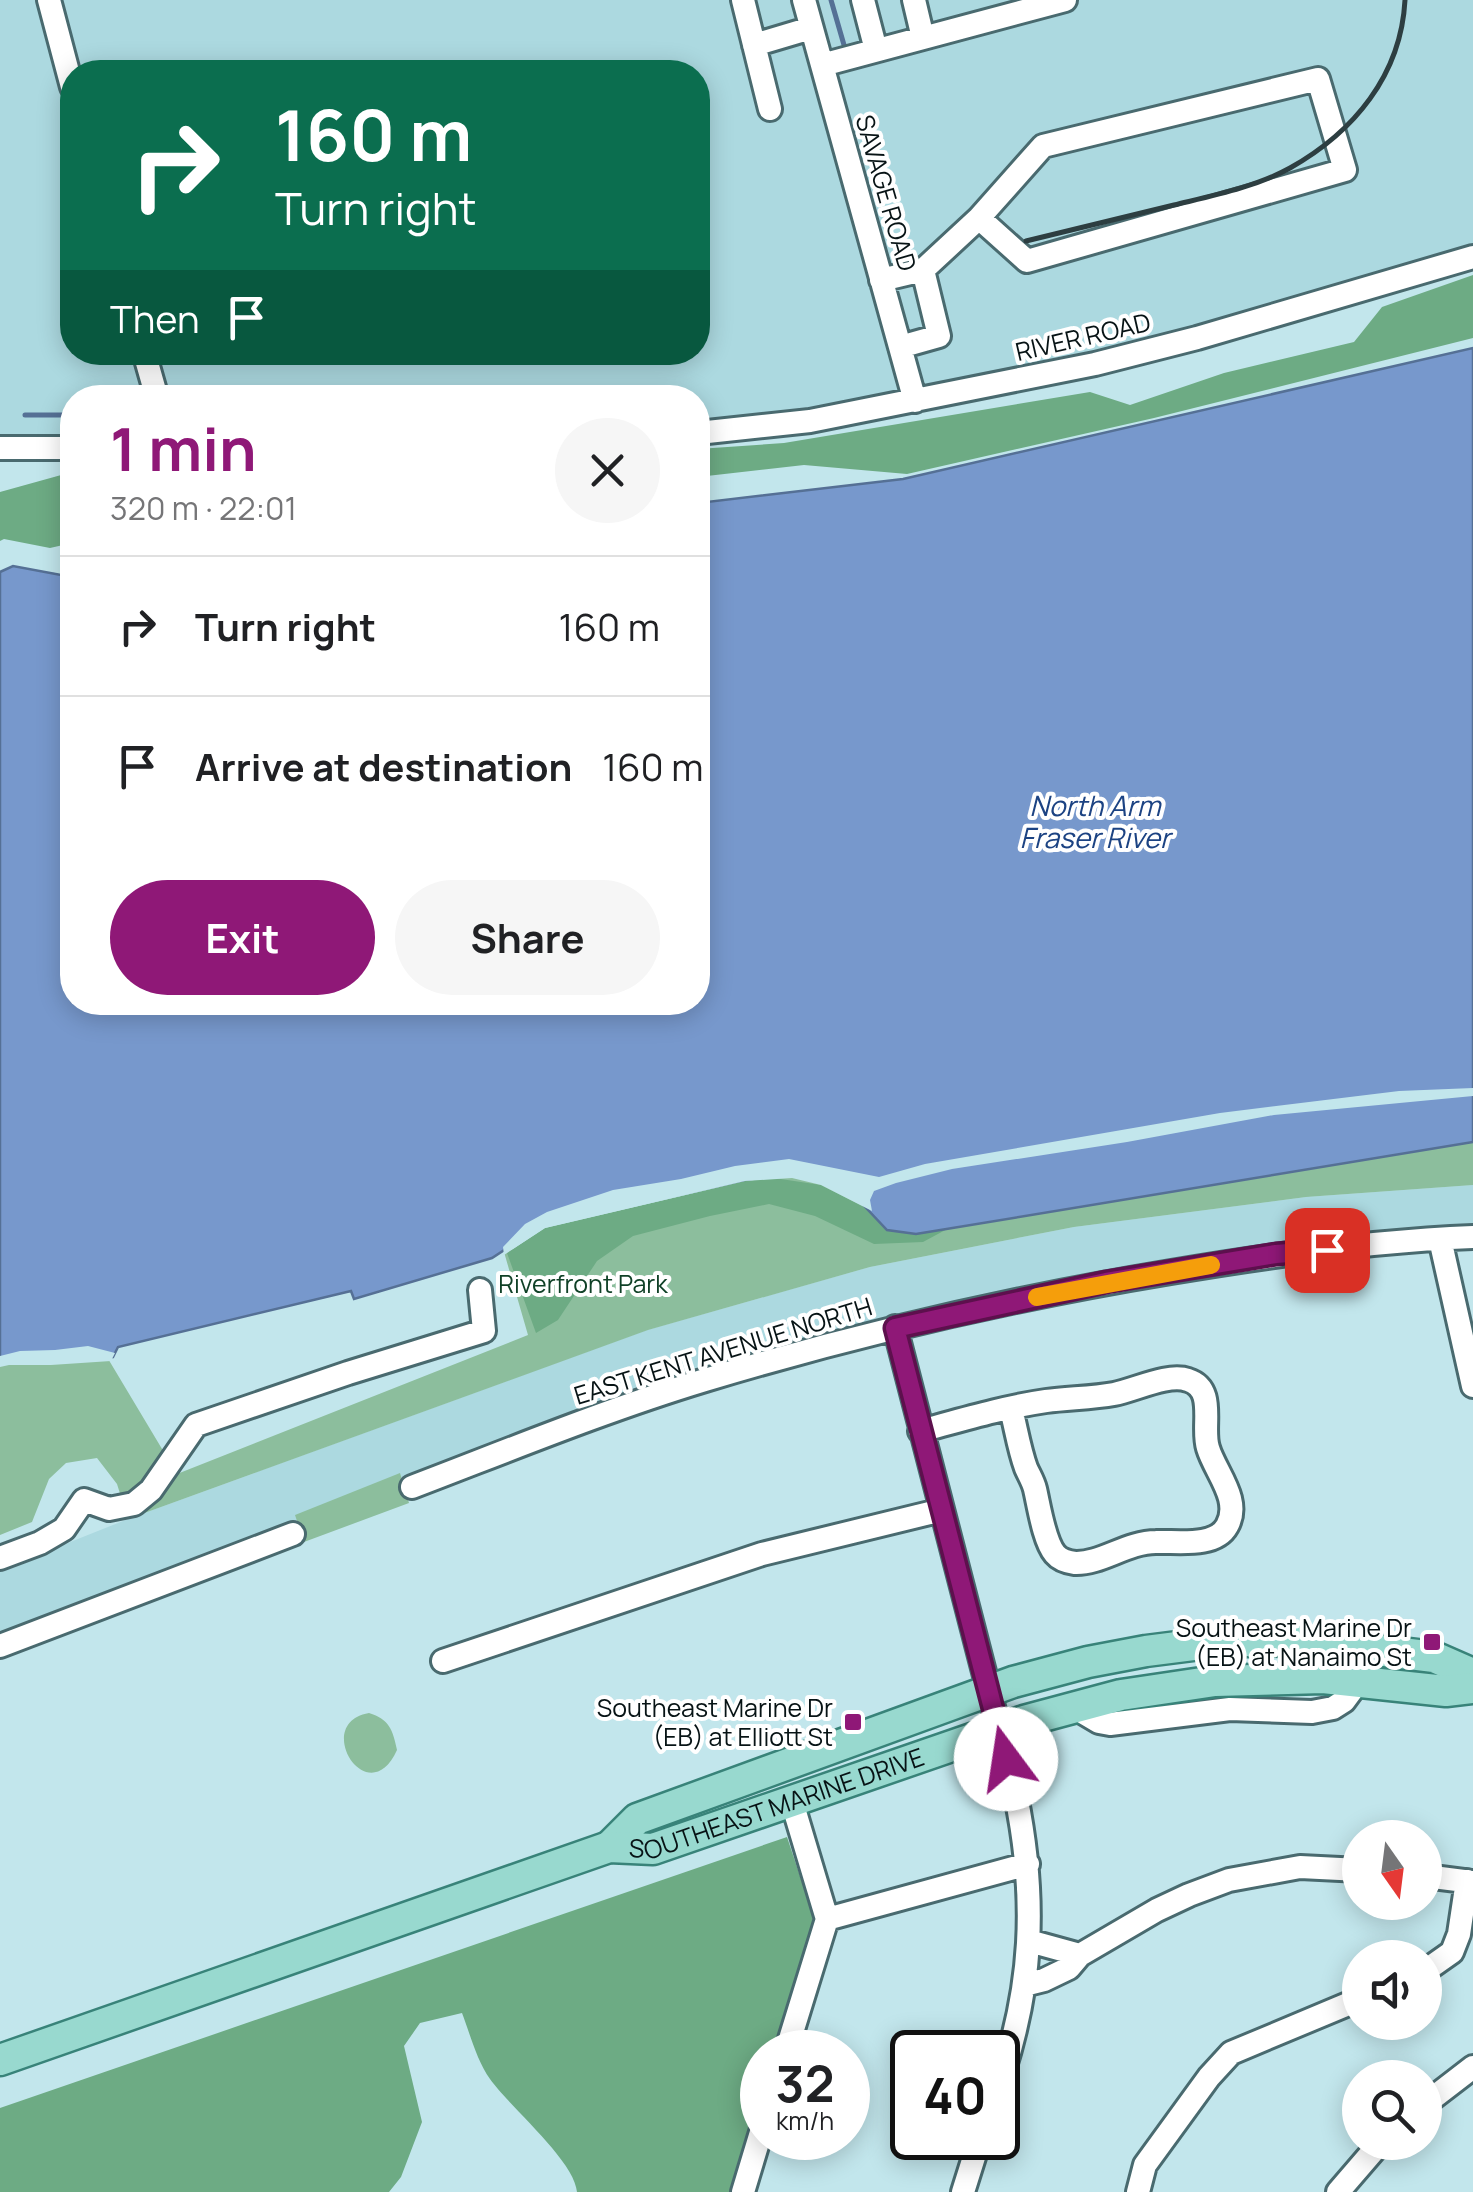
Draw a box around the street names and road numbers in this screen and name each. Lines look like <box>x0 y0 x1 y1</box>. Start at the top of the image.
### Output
street label: SAVAGE ROAD <box>847 111 925 275</box>
street label: RIVER ROAD <box>1012 304 1154 369</box>
street label: EAST KENT AVENUE NORTH <box>570 1288 876 1413</box>
street label: SOUTHEAST MARINE DRIVE <box>628 1739 929 1868</box>

